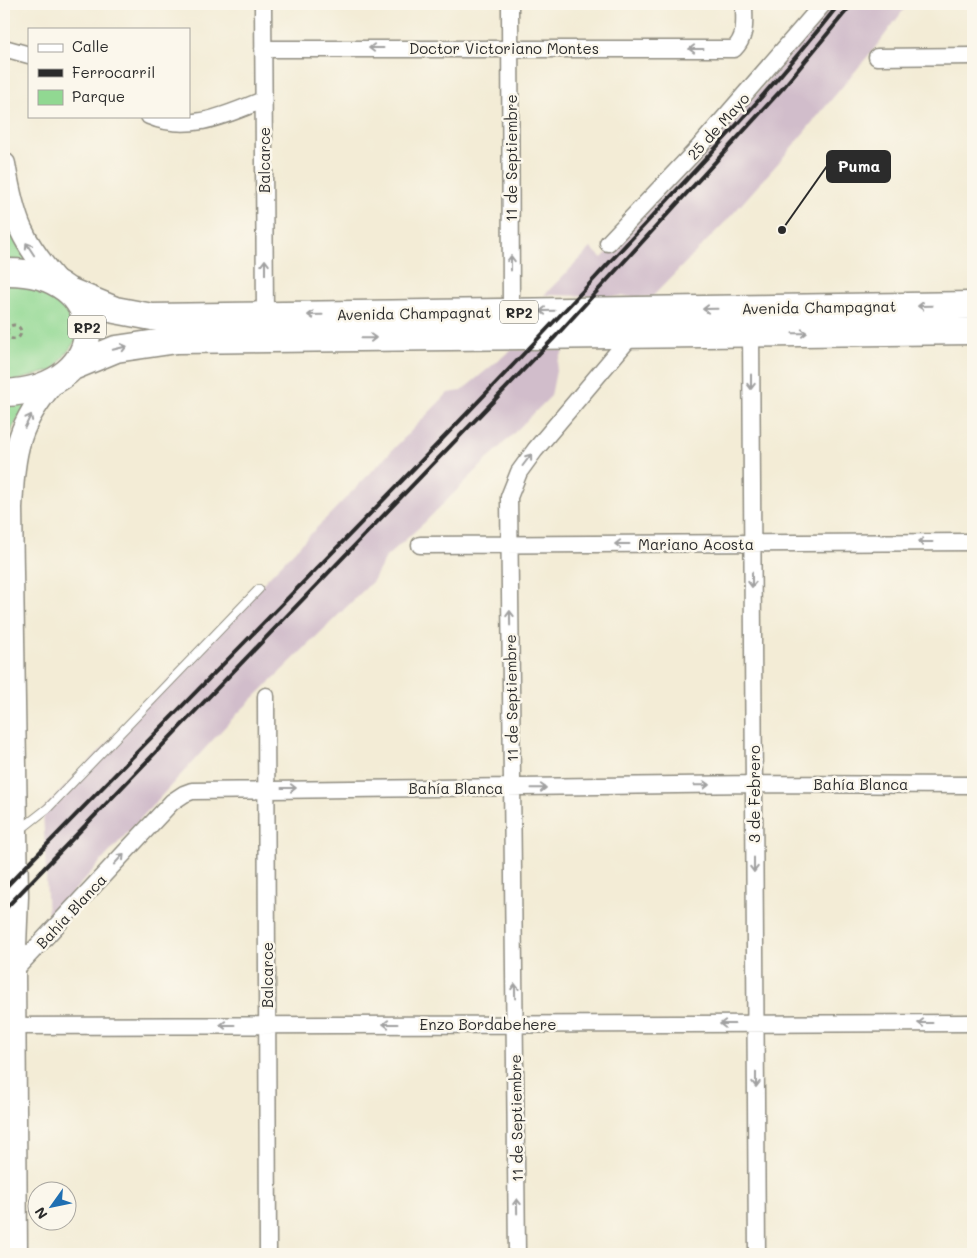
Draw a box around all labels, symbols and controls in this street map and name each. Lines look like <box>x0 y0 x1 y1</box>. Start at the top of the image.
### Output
legend <box>28 28 190 118</box>
text: Calle <box>72 36 109 56</box>
street label: Doctor Victoriano Montes <box>409 38 599 58</box>
one-way arrow <box>368 43 384 53</box>
one-way arrow <box>688 44 704 54</box>
text: Ferrocarril <box>72 62 155 82</box>
text: Parque <box>72 86 125 106</box>
street label: 25 de Mayo <box>683 88 753 164</box>
street label: 11 de Septiembre <box>501 94 521 222</box>
street label: Balcarce <box>254 127 274 193</box>
callout: Puma <box>827 151 890 182</box>
text: Puma <box>838 155 880 176</box>
one-way arrow <box>25 242 35 256</box>
one-way arrow <box>506 255 516 272</box>
one-way arrow <box>260 259 270 275</box>
street label: Avenida Champagnat <box>741 296 897 318</box>
road number: RP2 <box>500 300 538 324</box>
one-way arrow <box>917 301 933 311</box>
street label: Avenida Champagnat <box>336 302 492 324</box>
one-way arrow <box>702 304 718 314</box>
one-way arrow <box>539 306 556 316</box>
one-way arrow <box>307 310 323 320</box>
road number: RP2 <box>68 316 106 338</box>
one-way arrow <box>792 328 808 338</box>
one-way arrow <box>360 333 377 343</box>
one-way arrow <box>111 343 127 352</box>
one-way arrow <box>746 374 756 390</box>
one-way arrow <box>23 414 33 429</box>
one-way arrow <box>522 453 532 467</box>
street label: Mariano Acosta <box>638 534 754 554</box>
one-way arrow <box>917 537 933 547</box>
one-way arrow <box>614 539 630 549</box>
one-way arrow <box>747 571 757 587</box>
one-way arrow <box>506 610 515 626</box>
street label: 11 de Septiembre <box>500 634 522 762</box>
street label: 3 de Febrero <box>744 745 764 843</box>
street label: Bahía Blanca <box>814 774 908 794</box>
street label: Bahía Blanca <box>409 778 503 798</box>
one-way arrow <box>693 780 709 789</box>
one-way arrow <box>531 783 547 792</box>
one-way arrow <box>281 784 297 793</box>
one-way arrow <box>113 852 125 865</box>
one-way arrow <box>749 856 759 872</box>
street label: Bahía Blanca <box>31 869 111 953</box>
street label: Balcarce <box>257 942 277 1008</box>
one-way arrow <box>510 983 519 999</box>
street label: Enzo Bordabehere <box>420 1014 556 1034</box>
one-way arrow <box>917 1018 933 1028</box>
one-way arrow <box>382 1019 398 1029</box>
one-way arrow <box>719 1019 736 1029</box>
one-way arrow <box>219 1020 236 1030</box>
street label: 11 de Septiembre <box>505 1054 527 1182</box>
one-way arrow <box>751 1071 761 1087</box>
north arrow <box>28 1180 78 1230</box>
one-way arrow <box>512 1198 522 1214</box>
text: N <box>30 1204 52 1223</box>

